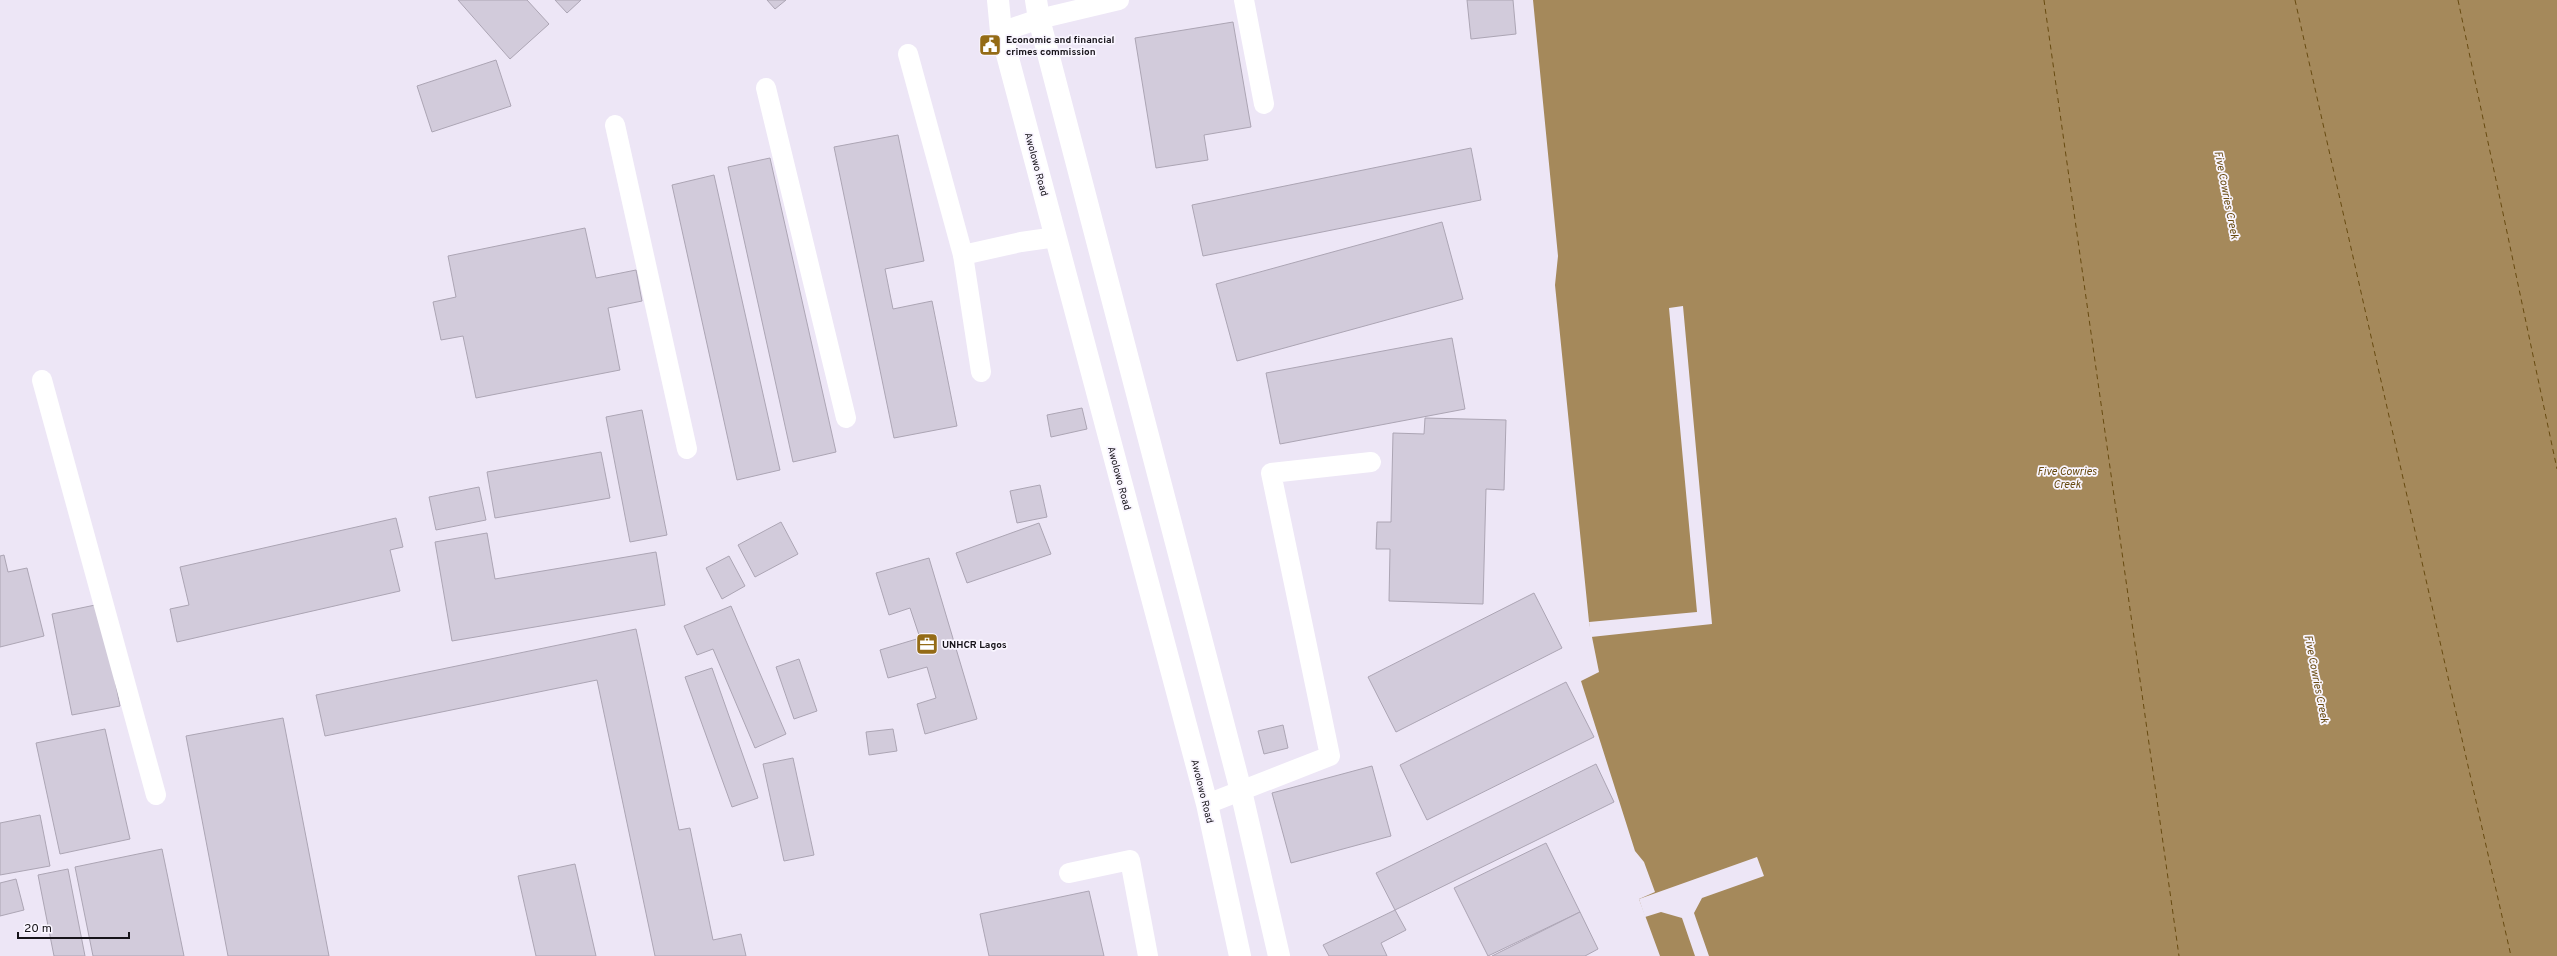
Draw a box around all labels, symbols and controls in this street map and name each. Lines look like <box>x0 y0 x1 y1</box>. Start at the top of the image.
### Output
public building icon: Economic and financial crimes commission <box>977 32 1003 58</box>
place label: Economic and financial crimes commission <box>1006 34 1115 59</box>
street label: Awolowo Road <box>1021 131 1050 198</box>
water label: Five Cowries Creek <box>2211 150 2242 241</box>
street label: Awolowo Road <box>1104 445 1133 512</box>
water label: Five Cowries Creek <box>2037 465 2098 492</box>
office icon: UNHCR Lagos <box>914 631 940 657</box>
water label: Five Cowries Creek <box>2301 634 2332 725</box>
place label: UNHCR Lagos <box>942 639 1007 652</box>
street label: Awolowo Road <box>1187 758 1216 825</box>
scale bar <box>18 914 129 940</box>
text: 20 m <box>24 921 52 937</box>

